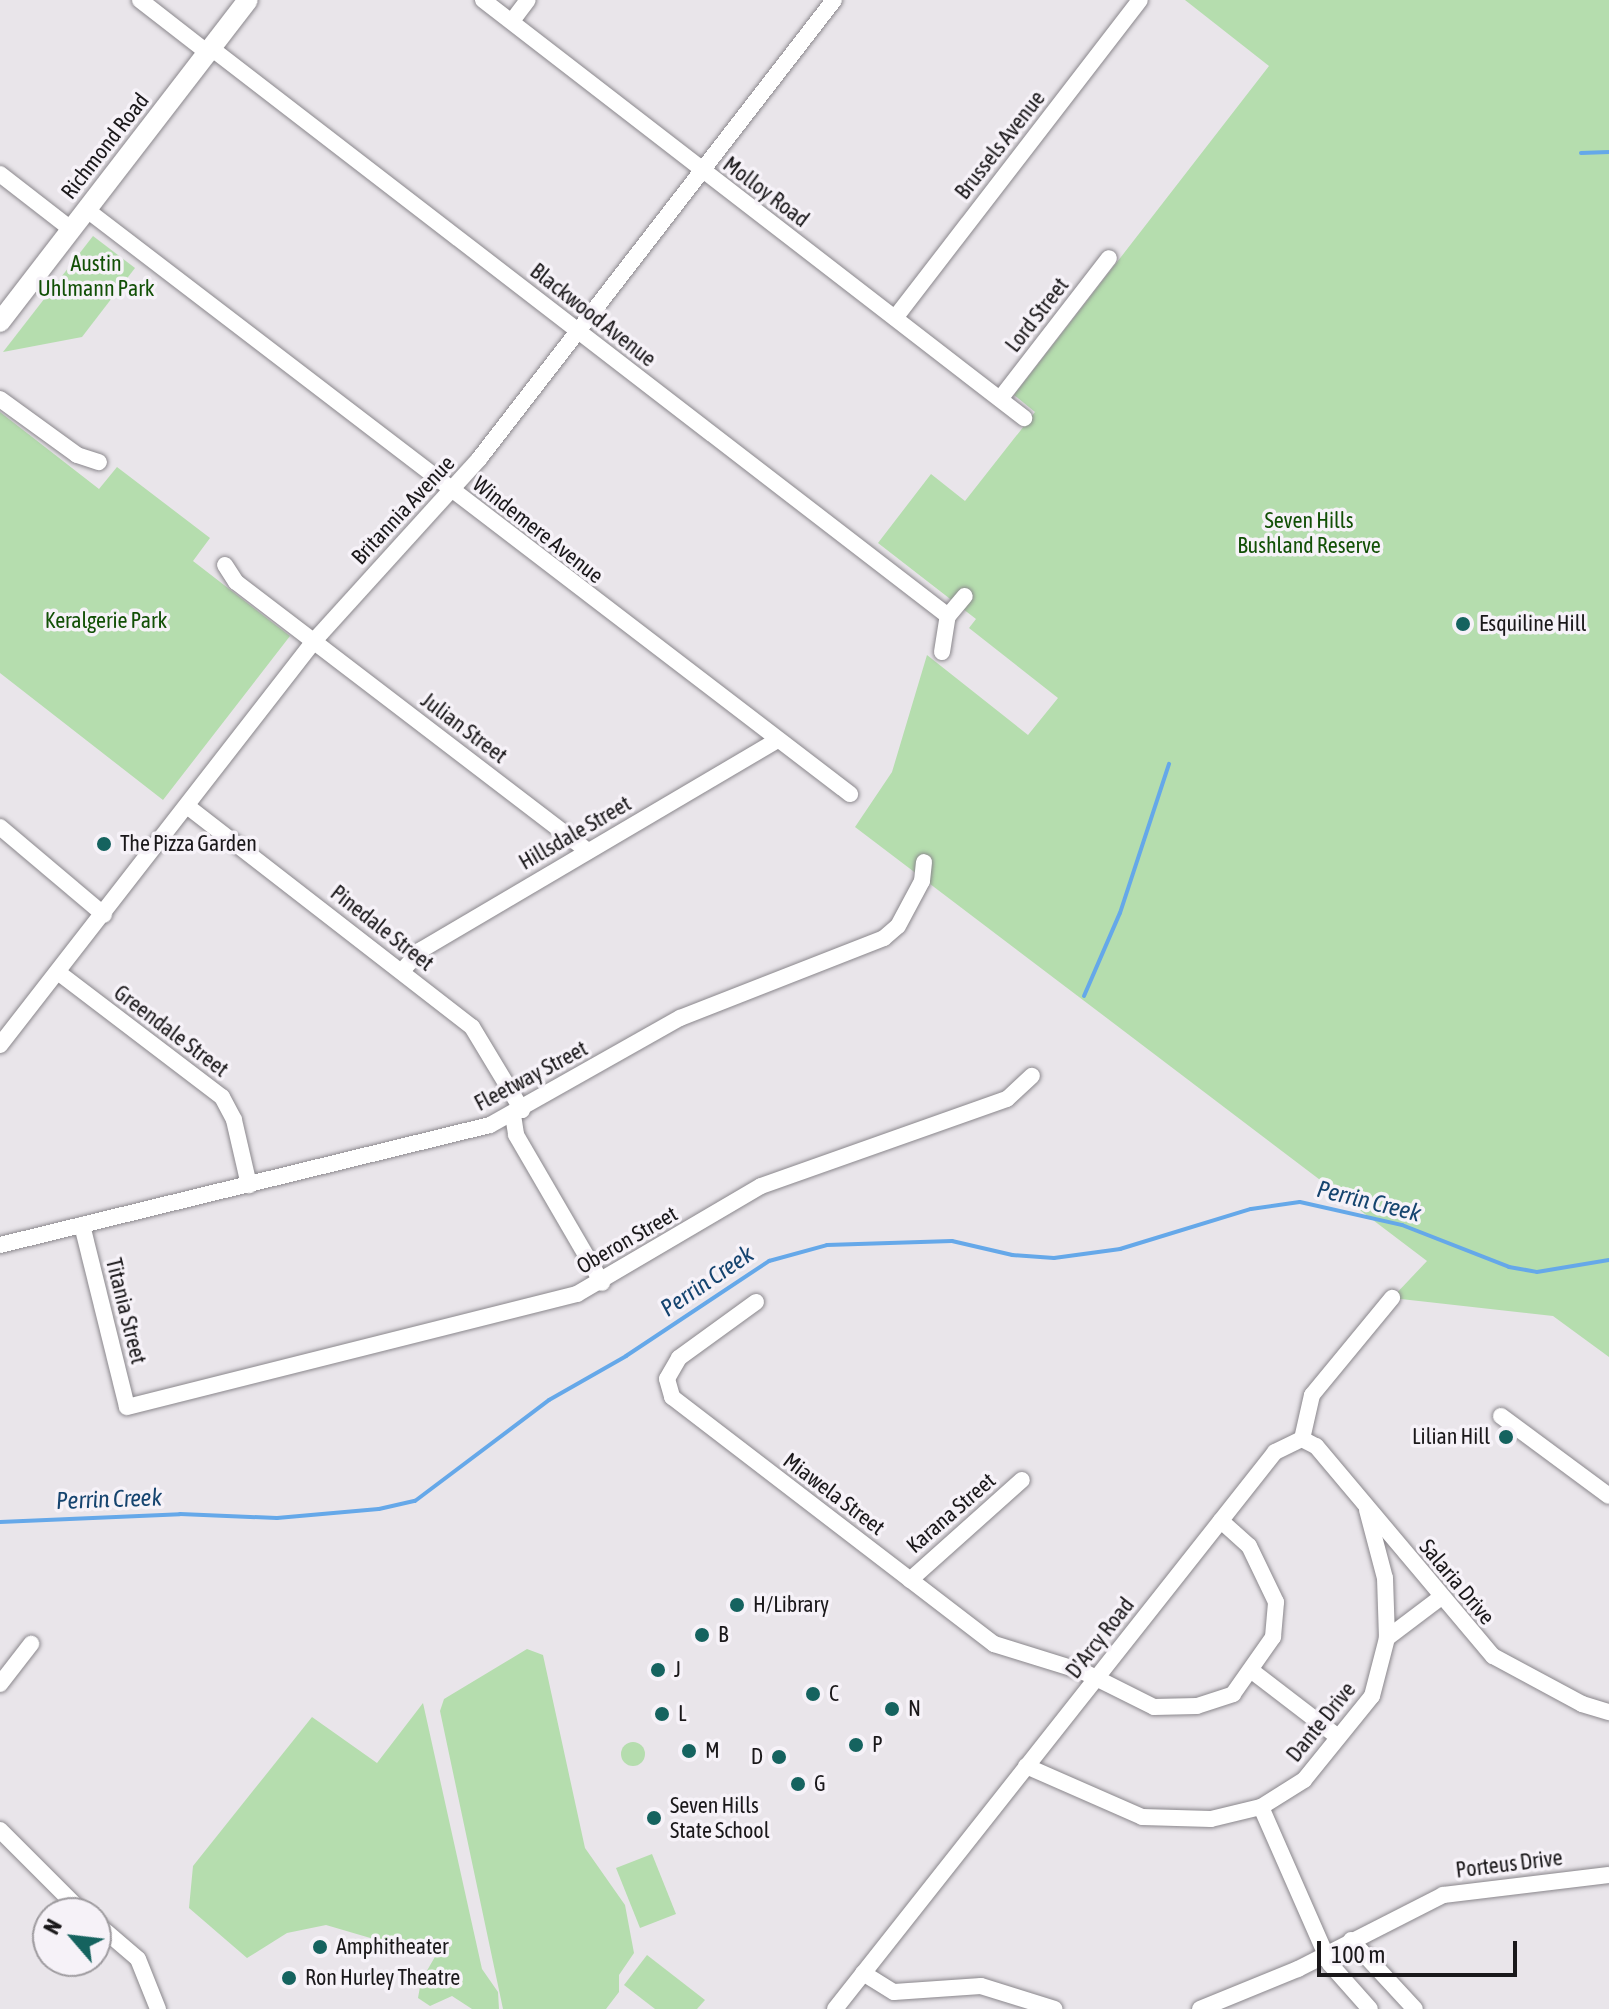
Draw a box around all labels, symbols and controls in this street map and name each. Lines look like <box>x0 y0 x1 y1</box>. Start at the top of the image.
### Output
street label: Brussels Avenue <box>949 85 1051 205</box>
street label: Richmond Road <box>55 88 155 204</box>
street label: Molloy Road <box>718 151 814 233</box>
park label: Austin Uhlmann Park <box>38 250 154 302</box>
street label: Blackwood Avenue <box>525 258 661 372</box>
street label: Lord Street <box>1000 273 1074 357</box>
street label: Britannia Avenue <box>346 450 460 570</box>
street label: Windemere Avenue <box>467 471 609 589</box>
park label: Seven Hills Bushland Reserve <box>1237 507 1381 558</box>
park label: Keralgerie Park <box>45 608 167 634</box>
place label: Esquiline Hill <box>1479 611 1586 637</box>
marker: Esquiline Hill <box>1454 615 1472 633</box>
street label: Julian Street <box>416 687 512 769</box>
street label: Hillsdale Street <box>514 790 636 876</box>
place label: The Pizza Garden <box>120 831 257 857</box>
marker: The Pizza Garden <box>95 835 113 853</box>
street label: Pinedale Street <box>325 880 439 976</box>
street label: Greendale Street <box>109 979 233 1083</box>
street label: Fleetway Street <box>470 1035 592 1117</box>
water label: Perrin Creek <box>1314 1174 1424 1228</box>
street label: Oberon Street <box>572 1201 682 1279</box>
water label: Perrin Creek <box>655 1239 759 1323</box>
street label: Titania Street <box>100 1255 152 1367</box>
place label: Lilian Hill <box>1412 1424 1490 1450</box>
marker: Lilian Hill <box>1497 1428 1515 1446</box>
street label: Miawela Street <box>778 1447 890 1541</box>
street label: Karana Street <box>901 1467 1001 1559</box>
water label: Perrin Creek <box>56 1483 162 1515</box>
street label: Salaria Drive <box>1414 1534 1500 1630</box>
place label: H/Library <box>753 1592 829 1618</box>
street label: D'Arcy Road <box>1060 1592 1140 1684</box>
marker: H/Library <box>728 1596 746 1614</box>
place label: B <box>718 1622 728 1648</box>
marker: B <box>693 1626 711 1644</box>
place label: J <box>674 1657 681 1683</box>
marker: J <box>649 1661 667 1679</box>
street label: Dante Drive <box>1281 1677 1361 1767</box>
place label: C <box>829 1681 839 1707</box>
marker: C <box>804 1685 822 1703</box>
place label: N <box>908 1696 921 1722</box>
marker: N <box>883 1700 901 1718</box>
place label: L <box>678 1701 687 1727</box>
marker: L <box>653 1705 671 1723</box>
place label: P <box>872 1732 883 1758</box>
marker: P <box>847 1736 865 1754</box>
place label: M <box>705 1738 720 1764</box>
marker: M <box>680 1742 698 1760</box>
place label: D <box>751 1744 763 1770</box>
marker: D <box>770 1748 788 1766</box>
place label: G <box>814 1771 826 1797</box>
marker: G <box>789 1775 807 1793</box>
place label: Seven Hills State School <box>670 1792 769 1844</box>
marker: Seven Hills State School <box>645 1809 663 1827</box>
street label: Porteus Drive <box>1454 1844 1564 1884</box>
north arrow <box>32 1897 112 1977</box>
text: N <box>38 1915 67 1939</box>
scale bar <box>1321 1925 1521 1975</box>
place label: Amphitheater <box>336 1934 449 1960</box>
marker: Amphitheater <box>311 1938 329 1956</box>
text: 100 m <box>1331 1941 1385 1968</box>
place label: Ron Hurley Theatre <box>305 1965 460 1991</box>
marker: Ron Hurley Theatre <box>280 1969 298 1987</box>

